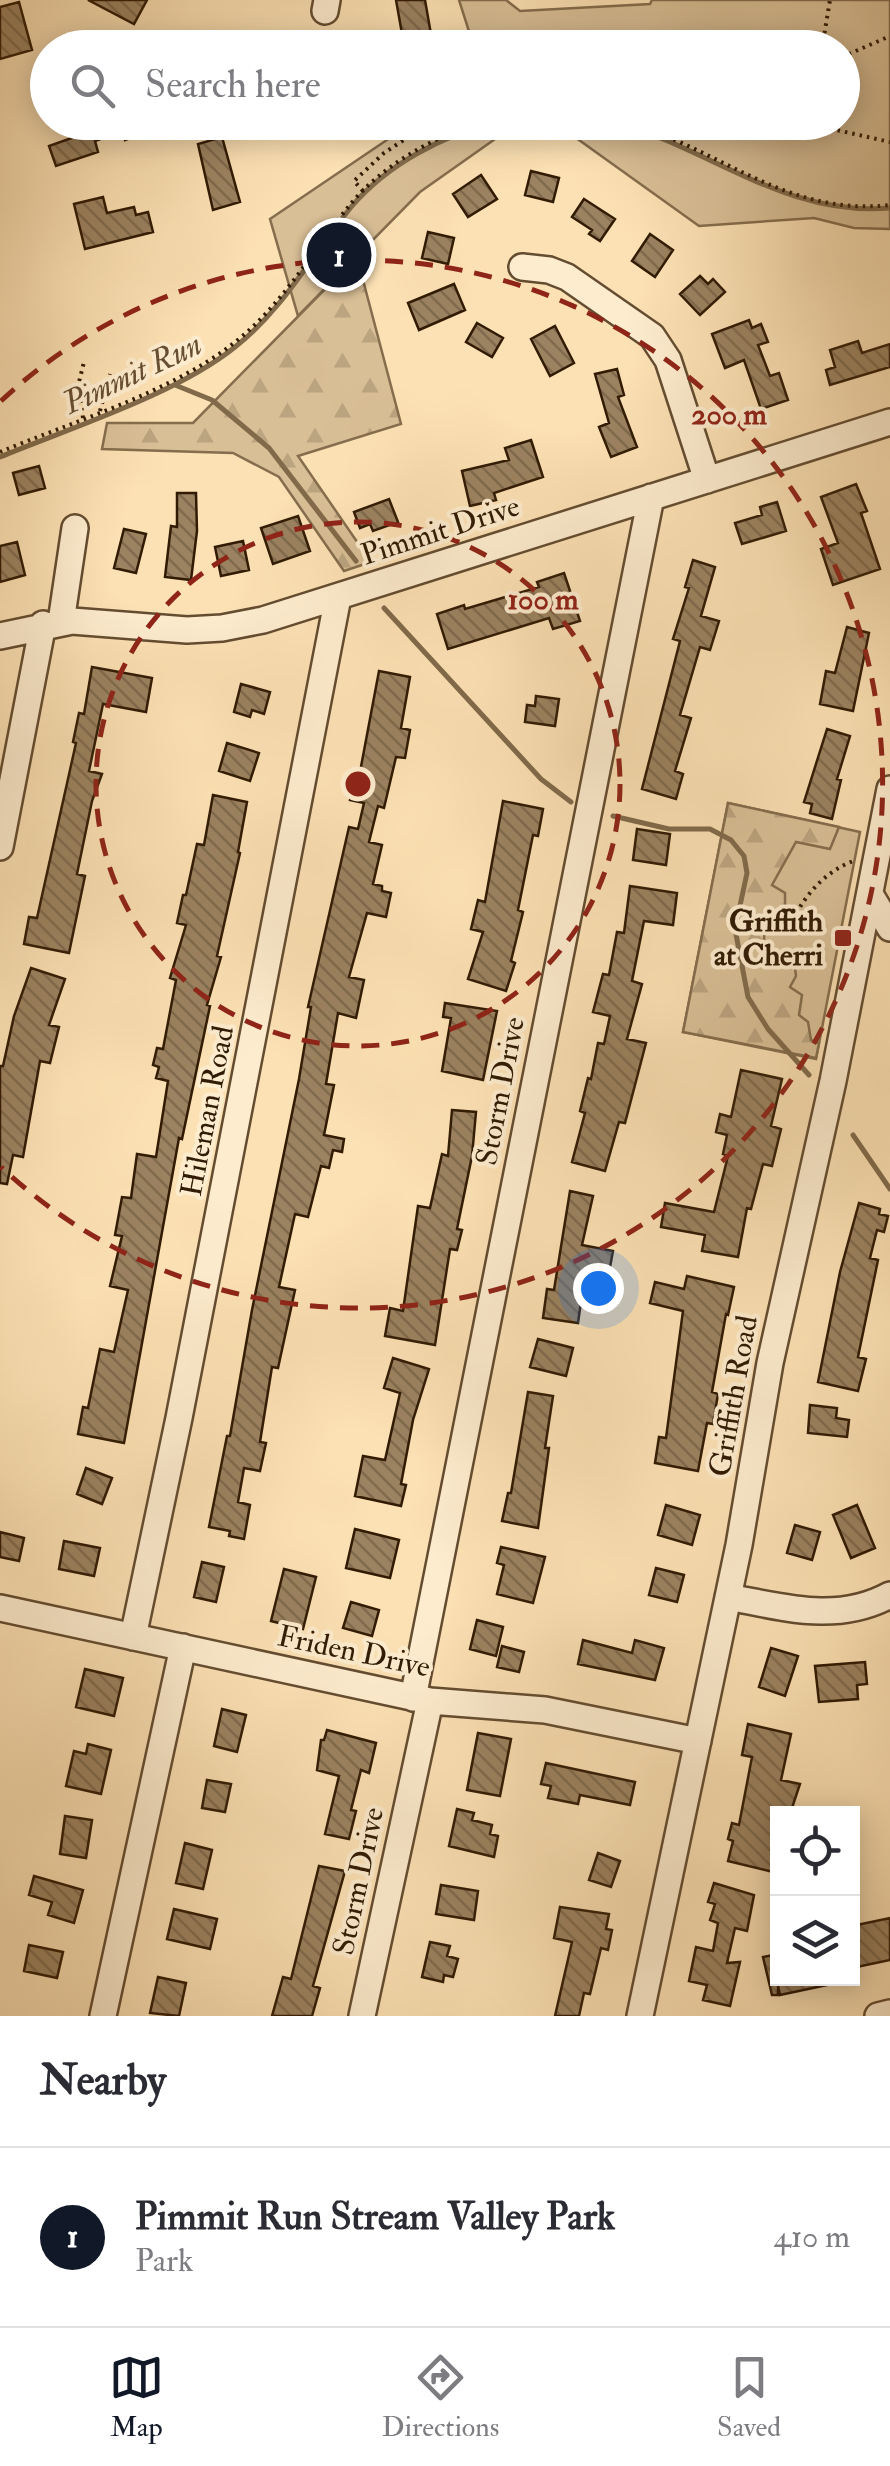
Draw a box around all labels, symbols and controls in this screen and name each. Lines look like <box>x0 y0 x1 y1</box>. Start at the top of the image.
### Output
search box <box>30 30 860 140</box>
icon: search <box>65 58 120 113</box>
text: Search here <box>145 61 321 109</box>
pin: 1 <box>306 218 372 292</box>
water label: Pimmit Run <box>56 324 208 424</box>
text: 200 m <box>691 396 767 433</box>
street label: Pimmit Drive <box>356 487 524 573</box>
text: 100 m <box>508 581 579 618</box>
centre of rings <box>340 766 376 802</box>
place label: Griffith at Cherri <box>714 903 823 974</box>
marker: Griffith at Cherri <box>832 927 854 949</box>
street label: Storm Drive <box>468 1014 533 1168</box>
street label: Hileman Road <box>173 1023 242 1199</box>
your location <box>573 1263 624 1314</box>
street label: Griffith Road <box>701 1312 766 1480</box>
street label: Friden Drive <box>274 1617 433 1686</box>
street label: Storm Drive <box>325 1804 392 1958</box>
map controls <box>770 1806 860 1986</box>
button: locate <box>770 1806 860 1896</box>
button: layers <box>770 1896 860 1986</box>
text: Nearby <box>40 2055 166 2107</box>
text: Pimmit Run Stream Valley Park <box>135 2193 615 2241</box>
text: 1 <box>67 2217 78 2257</box>
text: 410 m <box>774 2217 850 2257</box>
text: Park <box>135 2241 193 2281</box>
tab: Map <box>109 2350 164 2445</box>
tab: Directions <box>382 2350 499 2445</box>
tab: Saved <box>717 2350 781 2445</box>

